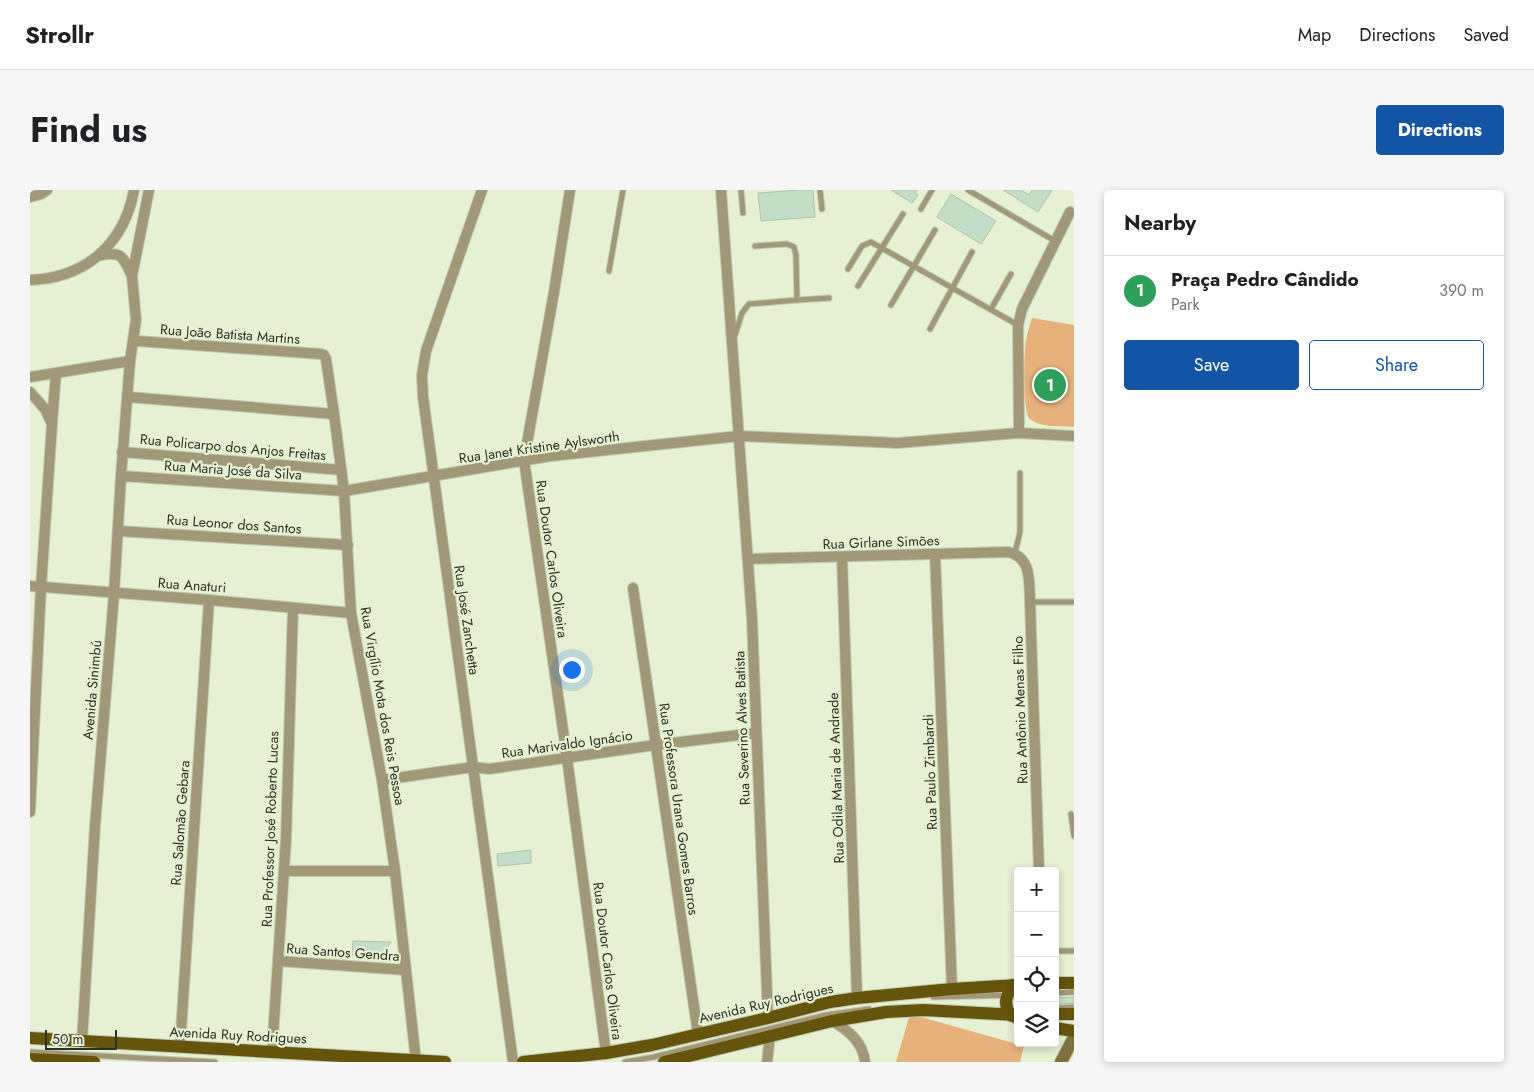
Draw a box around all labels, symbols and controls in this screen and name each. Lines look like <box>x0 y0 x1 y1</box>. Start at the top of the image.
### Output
text: Strollr <box>25 17 94 52</box>
text: Map <box>1298 22 1331 48</box>
text: Directions <box>1359 22 1435 48</box>
text: Saved <box>1463 22 1509 48</box>
text: Find us <box>30 105 147 155</box>
button: Directions <box>1376 105 1504 155</box>
text: Nearby <box>1124 208 1196 238</box>
text: Praça Pedro Cândido <box>1171 266 1359 293</box>
text: 1 <box>1136 279 1144 302</box>
text: 390 m <box>1439 279 1484 302</box>
text: Park <box>1171 293 1200 316</box>
street label: Rua João Batista Martins <box>159 319 301 349</box>
button: Save <box>1124 340 1299 390</box>
button: Share <box>1309 340 1484 390</box>
pin: 1 <box>1034 366 1066 404</box>
street label: Rua Janet Kristine Aylsworth <box>457 426 621 468</box>
street label: Rua Policarpo dos Anjos Freitas <box>139 429 327 465</box>
street label: Rua Maria José da Silva <box>163 455 303 485</box>
street label: Rua Doutor Carlos Oliveira <box>531 479 573 639</box>
street label: Rua Leonor dos Santos <box>166 509 302 539</box>
street label: Rua Girlane Simões <box>822 530 940 554</box>
street label: Rua José Zanchetta <box>449 564 485 676</box>
street label: Rua Anaturi <box>157 573 227 597</box>
street label: Rua Virgílio Mota dos Reis Pessoa <box>356 605 410 807</box>
street label: Rua Antônio Menas Filho <box>1007 635 1033 784</box>
street label: Avenida Sinimbú <box>78 639 106 741</box>
street label: Rua Severino Alves Batista <box>729 651 755 805</box>
your location <box>559 657 585 683</box>
street label: Rua Odila Maria de Andrade <box>823 692 849 864</box>
street label: Rua Professora Urana Gomes Barros <box>654 702 704 917</box>
street label: Rua Paulo Zimbardi <box>918 714 942 830</box>
street label: Rua Marivaldo Ignácio <box>500 725 634 763</box>
street label: Rua Professor José Roberto Lucas <box>257 730 283 927</box>
street label: Rua Salomão Gebara <box>166 760 194 886</box>
map controls <box>1014 867 1059 1047</box>
button: + <box>1014 867 1059 912</box>
street label: Rua Doutor Carlos Oliveira <box>588 881 628 1041</box>
button: − <box>1014 912 1059 957</box>
street label: Rua Santos Gendra <box>286 938 400 966</box>
button: locate <box>1014 957 1059 1002</box>
street label: Avenida Ruy Rodrigues <box>697 978 835 1028</box>
button: layers <box>1014 1002 1059 1047</box>
street label: Avenida Ruy Rodrigues <box>169 1021 307 1049</box>
scale bar <box>45 1027 118 1050</box>
text: 50 m <box>52 1029 83 1049</box>

